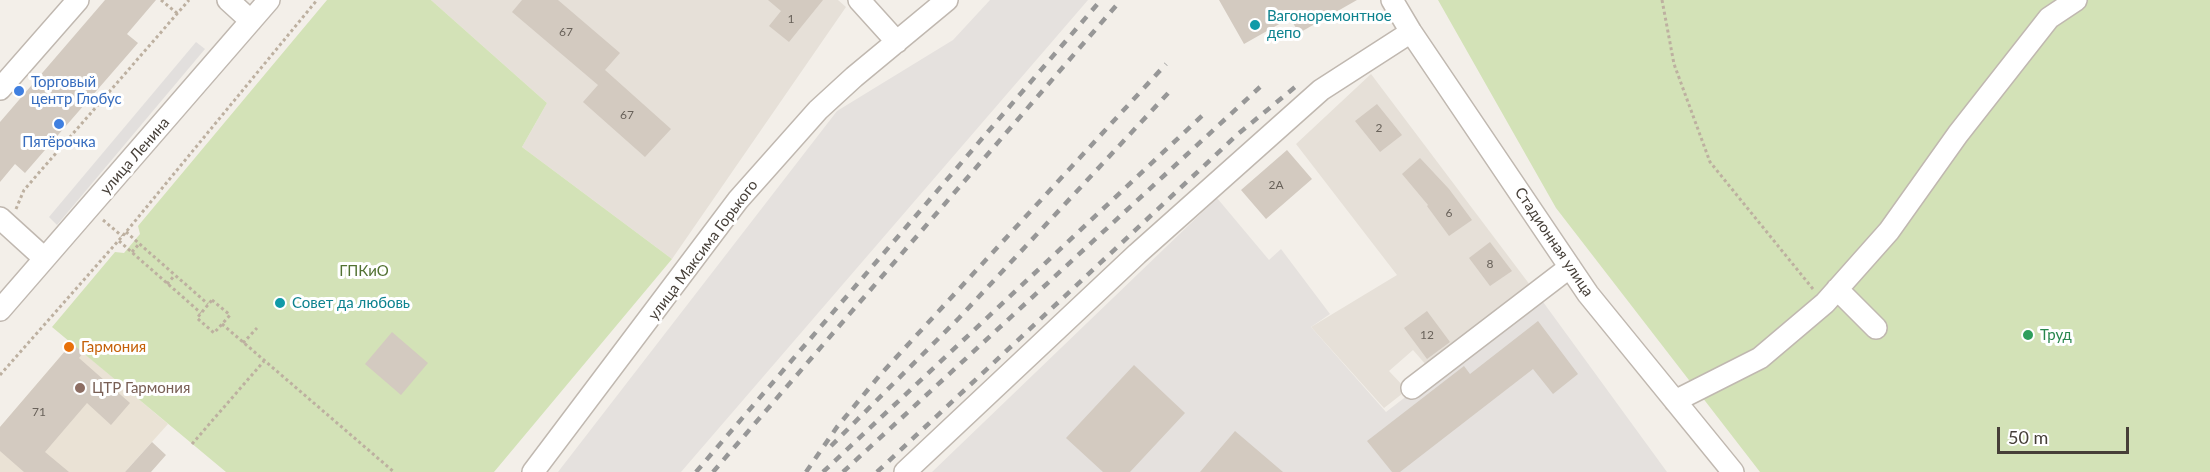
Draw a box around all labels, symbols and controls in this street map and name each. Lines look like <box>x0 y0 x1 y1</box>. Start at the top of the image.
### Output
place label: Вагоноремонтное депо <box>1267 7 1392 42</box>
house number: 1 <box>788 12 794 26</box>
marker: Вагоноремонтное депо <box>1248 18 1262 32</box>
house number: 67 <box>559 25 573 39</box>
place label: Торговый центр Глобус <box>31 73 122 108</box>
marker: Торговый центр Глобус <box>12 84 26 98</box>
house number: 67 <box>620 108 634 122</box>
street label: улица Ленина <box>97 114 173 198</box>
marker: Пятёрочка <box>52 117 66 131</box>
house number: 2 <box>1376 121 1382 135</box>
place label: Пятёрочка <box>22 133 96 151</box>
street label: улица Максима Горького <box>644 176 762 324</box>
house number: 2А <box>1268 178 1284 192</box>
street label: Стадионная улица <box>1511 184 1597 300</box>
house number: 6 <box>1446 206 1452 220</box>
house number: 8 <box>1487 257 1493 271</box>
park label: ГПКиО <box>339 262 389 280</box>
place label: Совет да любовь <box>292 294 410 312</box>
marker: Совет да любовь <box>273 296 287 310</box>
place label: Труд <box>2040 326 2072 344</box>
house number: 12 <box>1420 328 1434 342</box>
marker: Труд <box>2021 328 2035 342</box>
place label: Гармония <box>81 338 146 356</box>
marker: Гармония <box>62 340 76 354</box>
place label: ЦТР Гармония <box>92 379 190 397</box>
marker: ЦТР Гармония <box>73 381 87 395</box>
house number: 71 <box>32 405 46 419</box>
scale bar <box>2000 415 2132 453</box>
text: 50 m <box>2008 426 2048 448</box>

